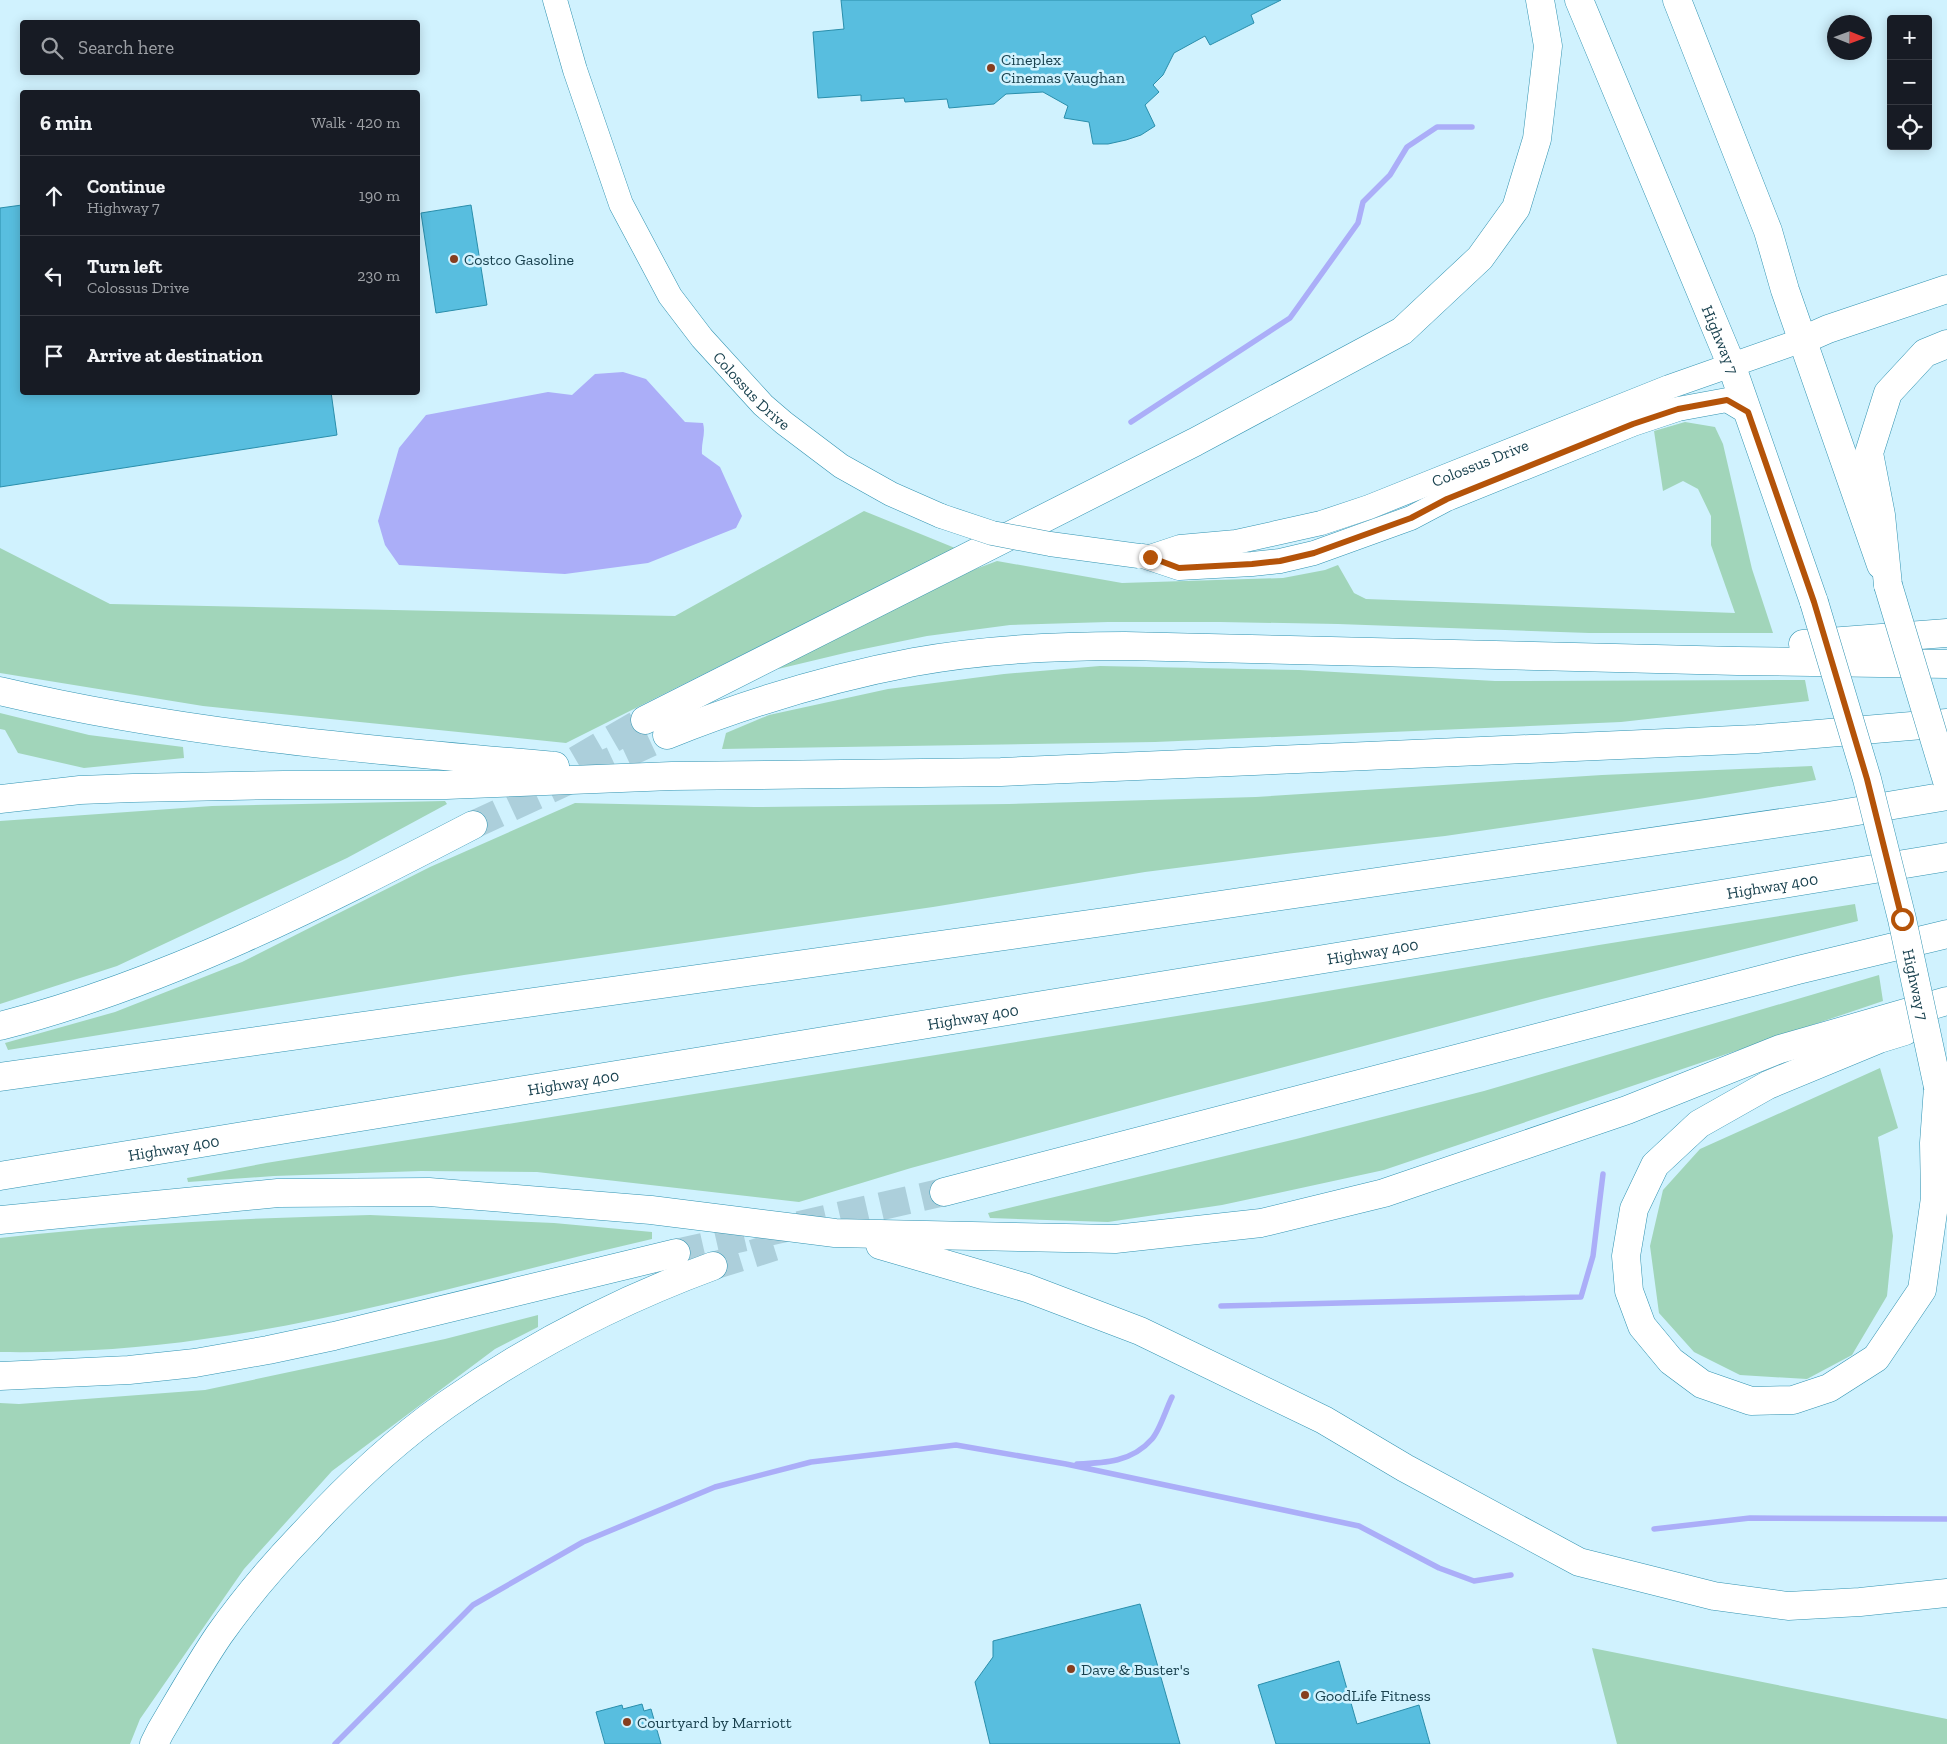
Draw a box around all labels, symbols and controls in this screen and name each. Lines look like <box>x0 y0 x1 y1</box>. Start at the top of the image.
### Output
north arrow <box>1827 15 1872 60</box>
map controls <box>1887 15 1932 150</box>
button: + <box>1887 15 1932 60</box>
search box <box>20 20 420 75</box>
icon: search <box>38 34 66 62</box>
text: Search here <box>78 36 174 59</box>
place label: Cineplex Cinemas Vaughan <box>1001 50 1126 87</box>
button: − <box>1887 60 1932 105</box>
marker: Cineplex Cinemas Vaughan <box>985 62 997 74</box>
button: locate <box>1887 105 1932 150</box>
text: 6 min <box>40 110 92 135</box>
text: Walk · 420 m <box>311 113 400 132</box>
text: Continue <box>87 175 165 198</box>
icon: ahead <box>40 182 68 210</box>
text: 190 m <box>359 186 400 205</box>
text: Highway 7 <box>87 198 160 217</box>
place label: Costco Gasoline <box>464 250 574 269</box>
marker: Costco Gasoline <box>448 253 460 265</box>
text: Turn left <box>87 255 162 278</box>
icon: left <box>40 262 68 290</box>
text: 230 m <box>357 266 400 285</box>
text: Colossus Drive <box>87 278 189 297</box>
street label: Highway 7 <box>1698 302 1743 377</box>
icon: arrive <box>40 342 68 370</box>
text: Arrive at destination <box>87 344 263 367</box>
street label: Colossus Drive <box>709 347 794 434</box>
street label: Colossus Drive <box>1429 435 1531 490</box>
route end <box>1139 546 1162 569</box>
street label: Highway 400 <box>1725 869 1819 902</box>
route start <box>1891 908 1914 931</box>
street label: Highway 400 <box>1326 934 1420 968</box>
street label: Highway 7 <box>1899 947 1933 1022</box>
street label: Highway 400 <box>926 1000 1020 1033</box>
street label: Highway 400 <box>526 1065 620 1099</box>
street label: Highway 400 <box>127 1131 221 1164</box>
place label: Dave & Buster's <box>1081 1660 1190 1679</box>
marker: Dave & Buster's <box>1065 1663 1077 1675</box>
place label: GoodLife Fitness <box>1315 1686 1431 1705</box>
marker: GoodLife Fitness <box>1299 1689 1311 1701</box>
place label: Courtyard by Marriott <box>637 1713 792 1732</box>
marker: Courtyard by Marriott <box>621 1716 633 1728</box>

